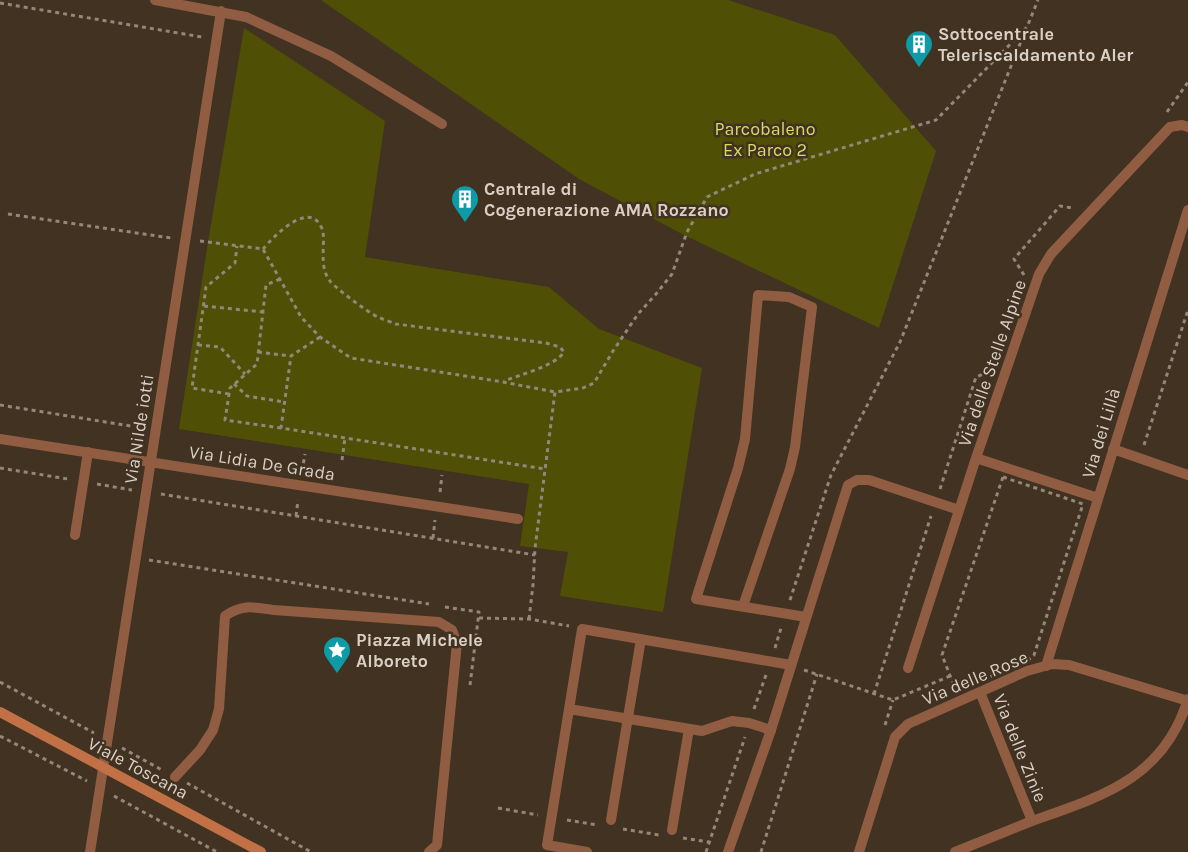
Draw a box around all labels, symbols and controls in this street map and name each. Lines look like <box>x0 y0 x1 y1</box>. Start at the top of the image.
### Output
place label: Sottocentrale Teleriscaldamento Aler <box>938 23 1133 66</box>
building icon: Sottocentrale Teleriscaldamento Aler <box>904 29 934 68</box>
park label: Parcobaleno Ex Parco 2 <box>714 118 816 161</box>
place label: Centrale di Cogenerazione AMA Rozzano <box>484 178 729 221</box>
building icon: Centrale di Cogenerazione AMA Rozzano <box>450 184 480 223</box>
street label: Via delle Stelle Alpine <box>953 277 1031 449</box>
street label: Via Nilde iotti <box>119 373 159 485</box>
street label: Via dei Lillà <box>1077 385 1125 481</box>
street label: Via Lidia De Grada <box>187 441 337 485</box>
place label: Piazza Michele Alboreto <box>356 629 483 672</box>
place icon: Piazza Michele Alboreto <box>322 635 352 674</box>
street label: Via delle Rose <box>919 646 1031 710</box>
street label: Via delle Zinie <box>988 691 1052 805</box>
street label: Viale Toscana <box>84 732 192 804</box>

